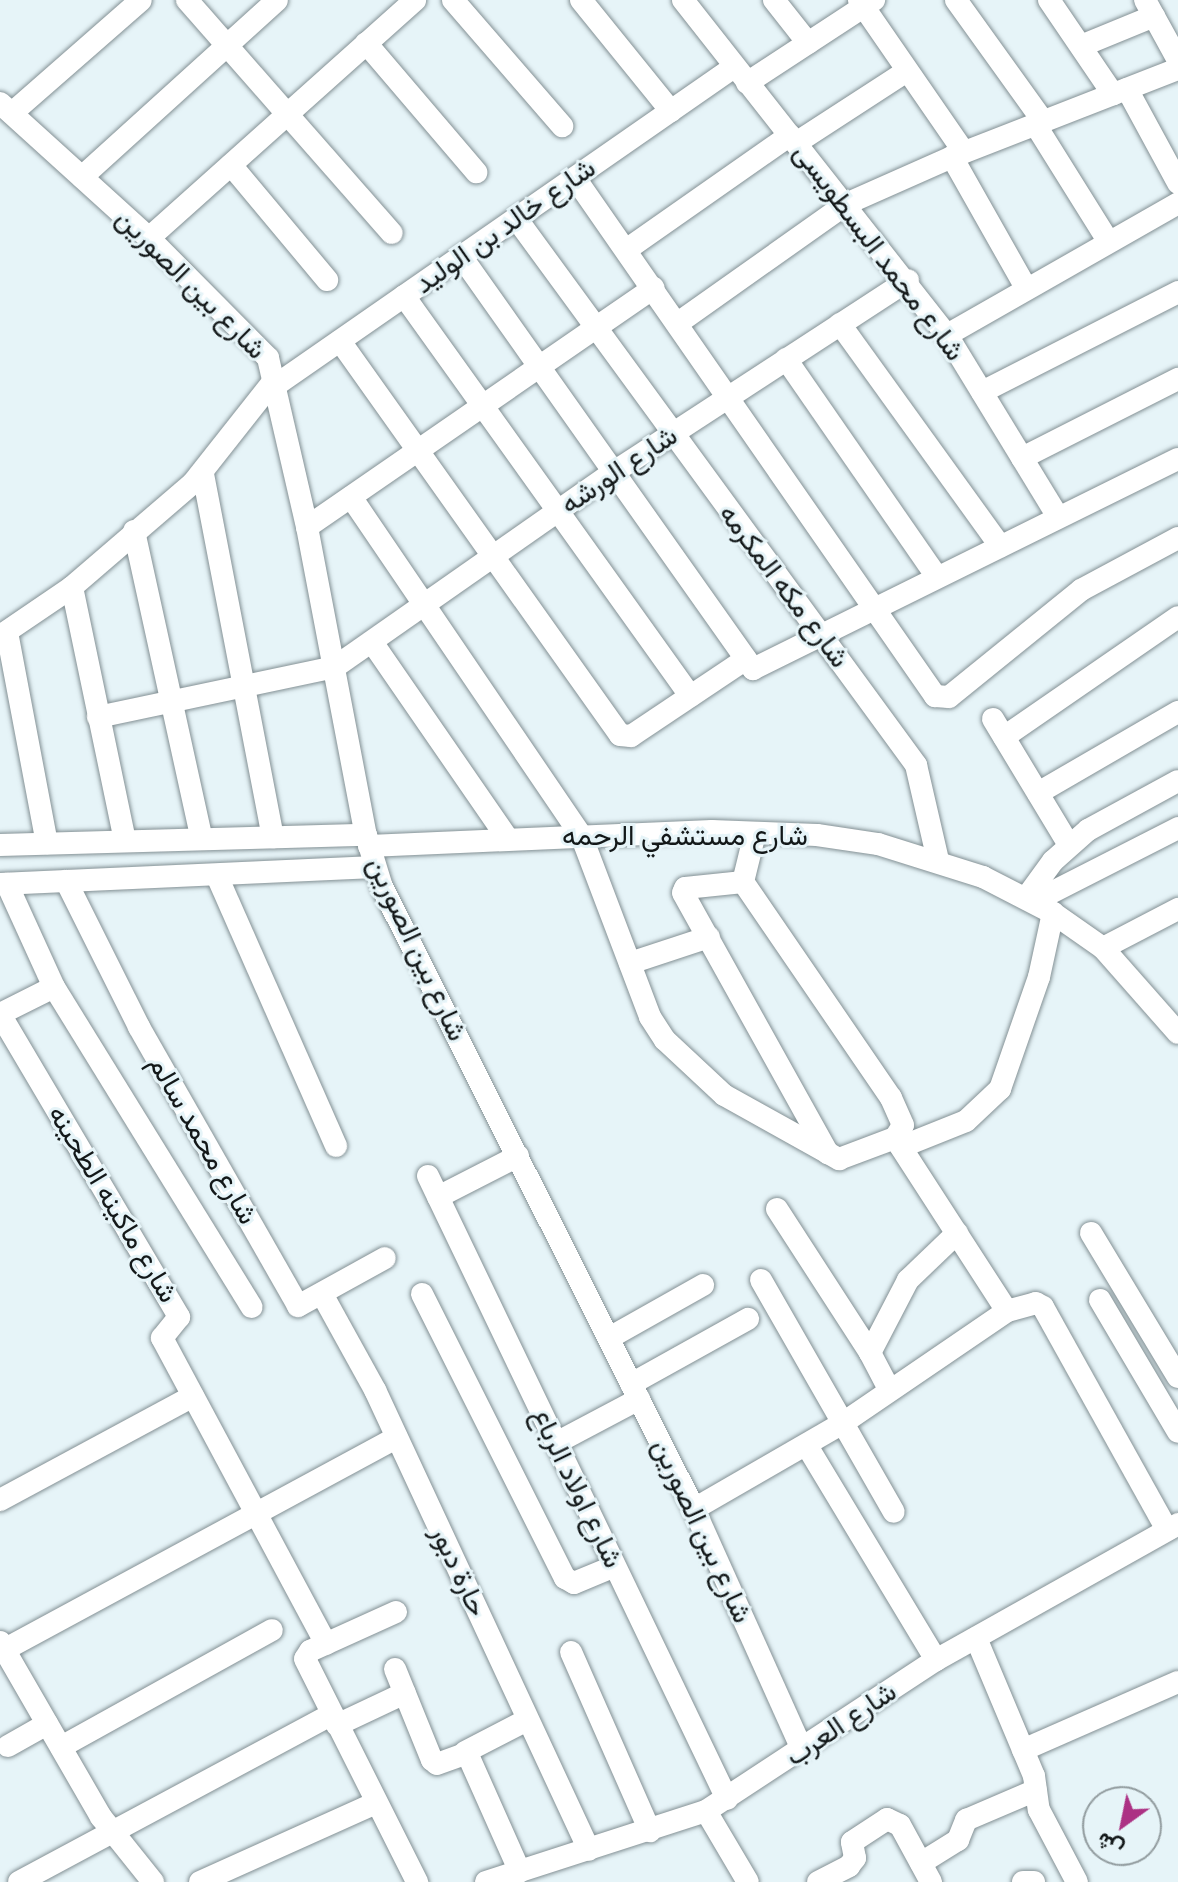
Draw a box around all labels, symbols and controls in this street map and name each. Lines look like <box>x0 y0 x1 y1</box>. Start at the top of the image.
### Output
street label: شارع محمد البسطويسى <box>786 137 972 367</box>
street label: شارع خالد بن الوليد <box>408 151 602 301</box>
street label: شارع بين الصورين <box>109 202 273 366</box>
street label: شارع الورشه <box>554 419 684 521</box>
street label: شارع مكه المكرمه <box>712 498 856 674</box>
street label: شارع مستشفي الرحمه <box>562 819 808 853</box>
street label: شارع بين الصورين <box>360 852 474 1046</box>
street label: شارع محمد سالم <box>141 1050 265 1230</box>
street label: شارع ماكينه الطحينه <box>41 1099 185 1309</box>
street label: شارع اولاد الرباع <box>524 1403 630 1573</box>
street label: شارع بين الصورين <box>645 1434 759 1628</box>
street label: حارة دبور <box>423 1520 495 1622</box>
street label: شارع العرب <box>779 1675 903 1773</box>
north arrow <box>1082 1786 1162 1866</box>
text: ش <box>1091 1826 1128 1863</box>

